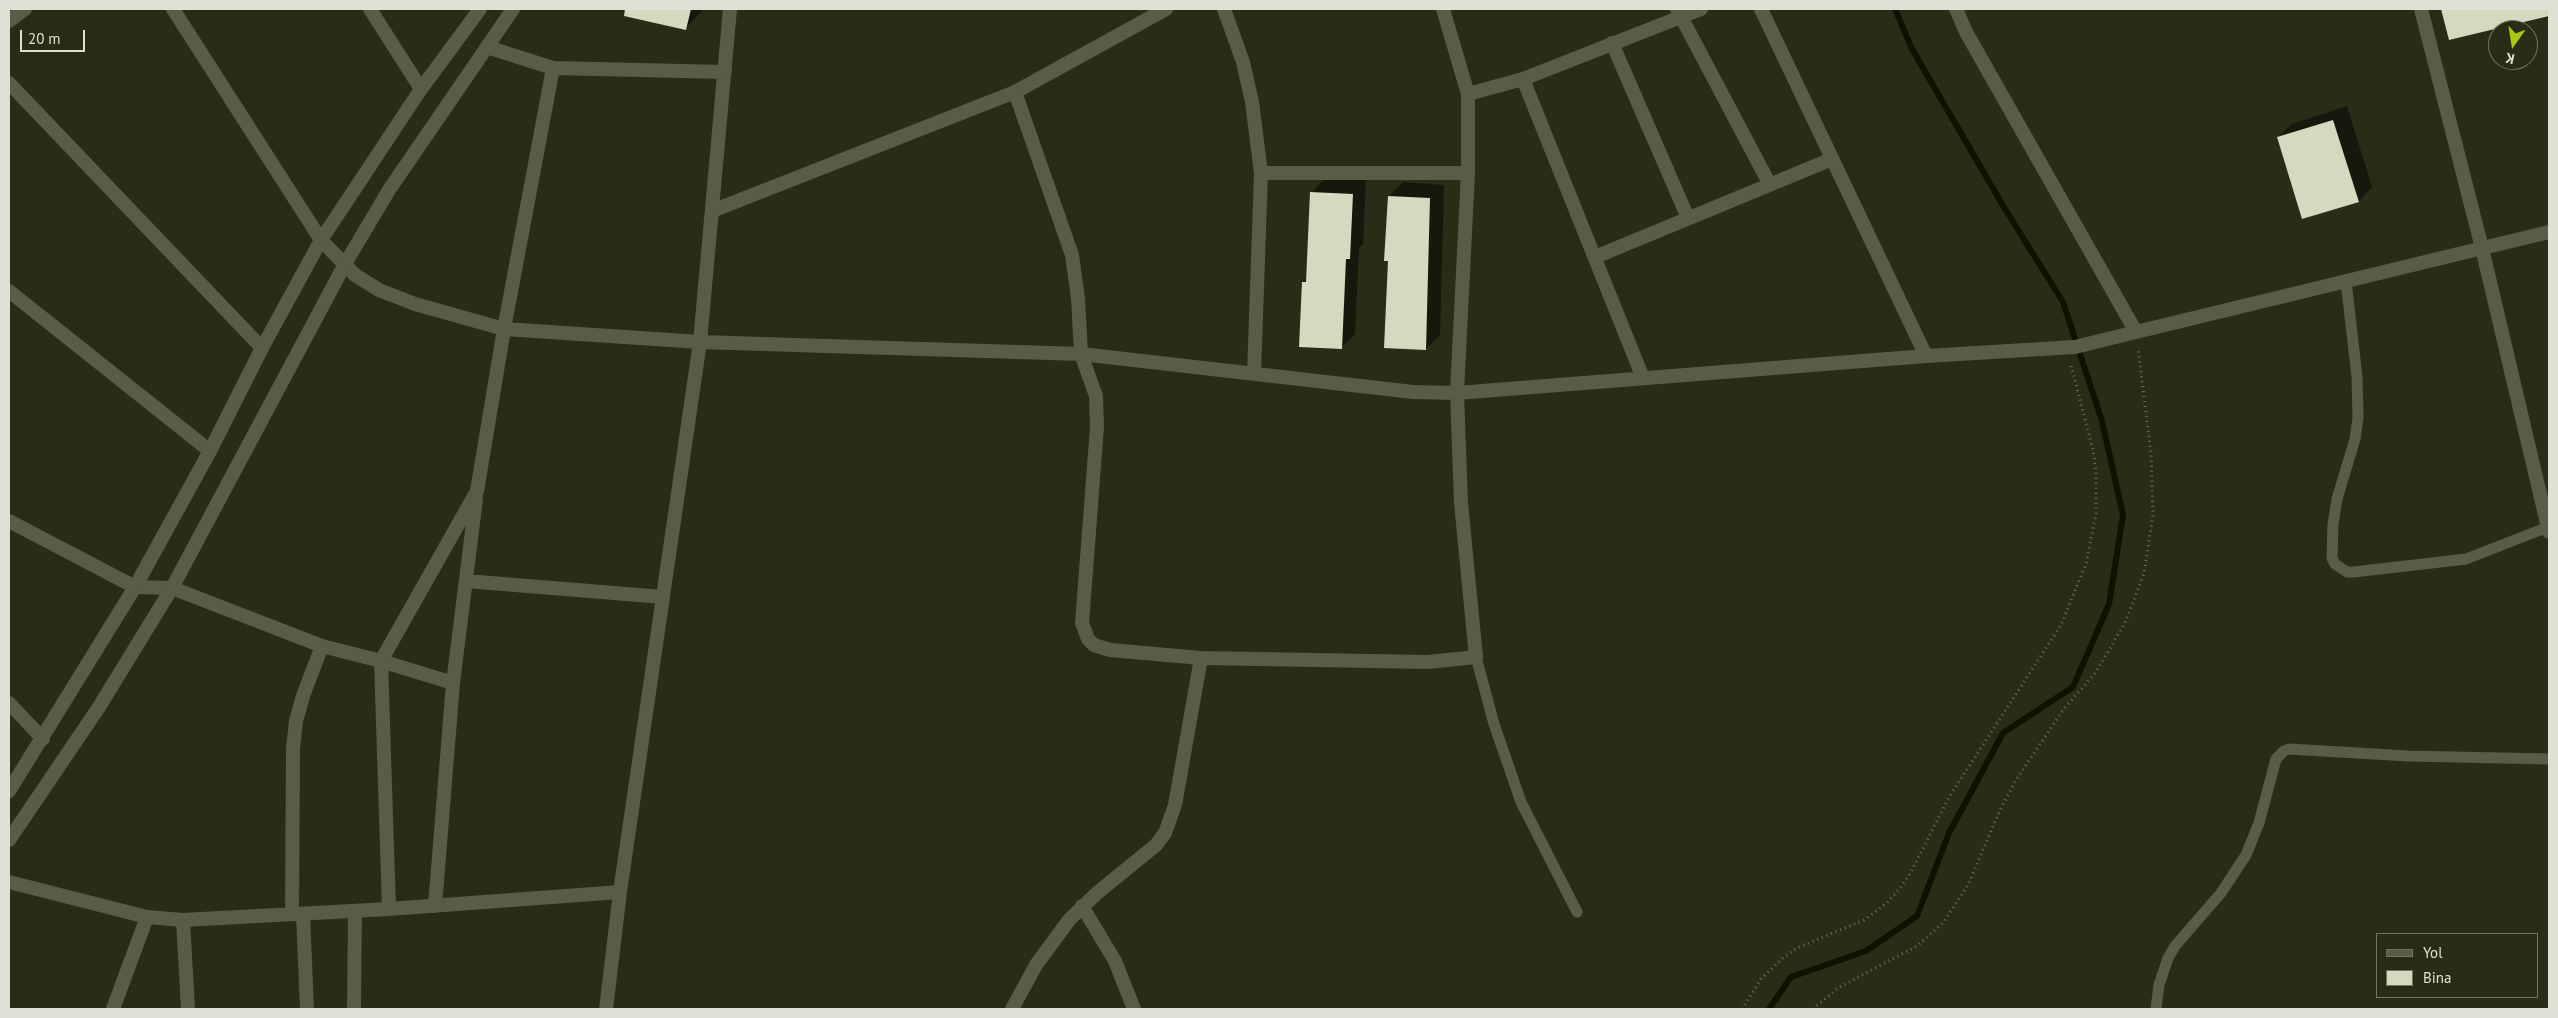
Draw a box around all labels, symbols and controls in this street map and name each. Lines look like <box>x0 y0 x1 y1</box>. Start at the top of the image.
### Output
scale bar <box>22 20 88 52</box>
north arrow <box>2488 20 2538 70</box>
text: 20 m <box>28 29 61 48</box>
text: K <box>2504 49 2516 68</box>
legend <box>2376 933 2538 998</box>
text: Yol <box>2423 943 2443 962</box>
text: Bina <box>2423 968 2451 987</box>

